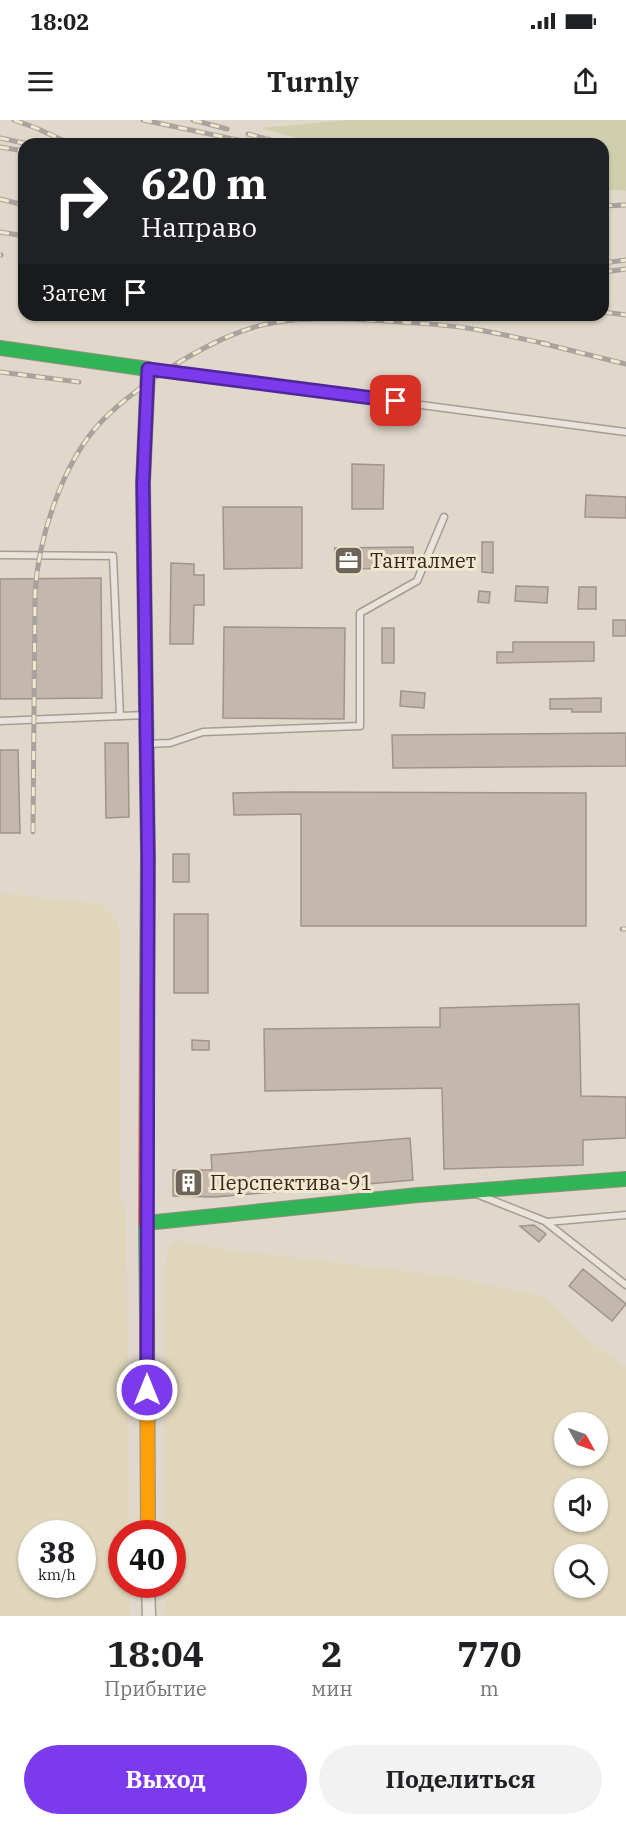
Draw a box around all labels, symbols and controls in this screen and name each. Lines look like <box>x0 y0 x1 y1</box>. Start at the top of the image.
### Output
text: 18:02 <box>30 7 89 36</box>
text: Turnly <box>267 64 359 99</box>
icon: menu <box>24 65 57 98</box>
icon: share <box>569 65 602 98</box>
text: 620 m <box>141 156 267 211</box>
icon: right <box>42 162 120 240</box>
text: Направо <box>141 209 257 244</box>
icon: arrive <box>119 276 152 309</box>
text: Затем <box>42 278 107 307</box>
pin <box>370 375 421 426</box>
icon: arrive <box>379 384 412 417</box>
office icon: Танталмет <box>333 545 365 577</box>
place label: Танталмет <box>370 547 476 574</box>
building icon: Перспектива-91 <box>173 1167 205 1199</box>
place label: Перспектива-91 <box>210 1169 373 1196</box>
position arrow <box>115 1358 179 1422</box>
north arrow <box>554 1412 608 1466</box>
map controls <box>554 1412 608 1598</box>
button: sound <box>554 1478 608 1532</box>
speed limit sign: 40 <box>108 1520 186 1598</box>
text: 38 <box>39 1532 75 1571</box>
button: search <box>554 1544 608 1598</box>
text: km/h <box>38 1565 76 1584</box>
text: 18:04 <box>107 1630 204 1677</box>
text: 2 <box>321 1630 343 1677</box>
text: 770 <box>457 1630 522 1677</box>
text: Прибытие <box>104 1675 207 1702</box>
text: мин <box>311 1675 353 1702</box>
text: m <box>480 1675 499 1702</box>
button: Выход <box>24 1745 307 1814</box>
button: Поделиться <box>319 1745 602 1814</box>

